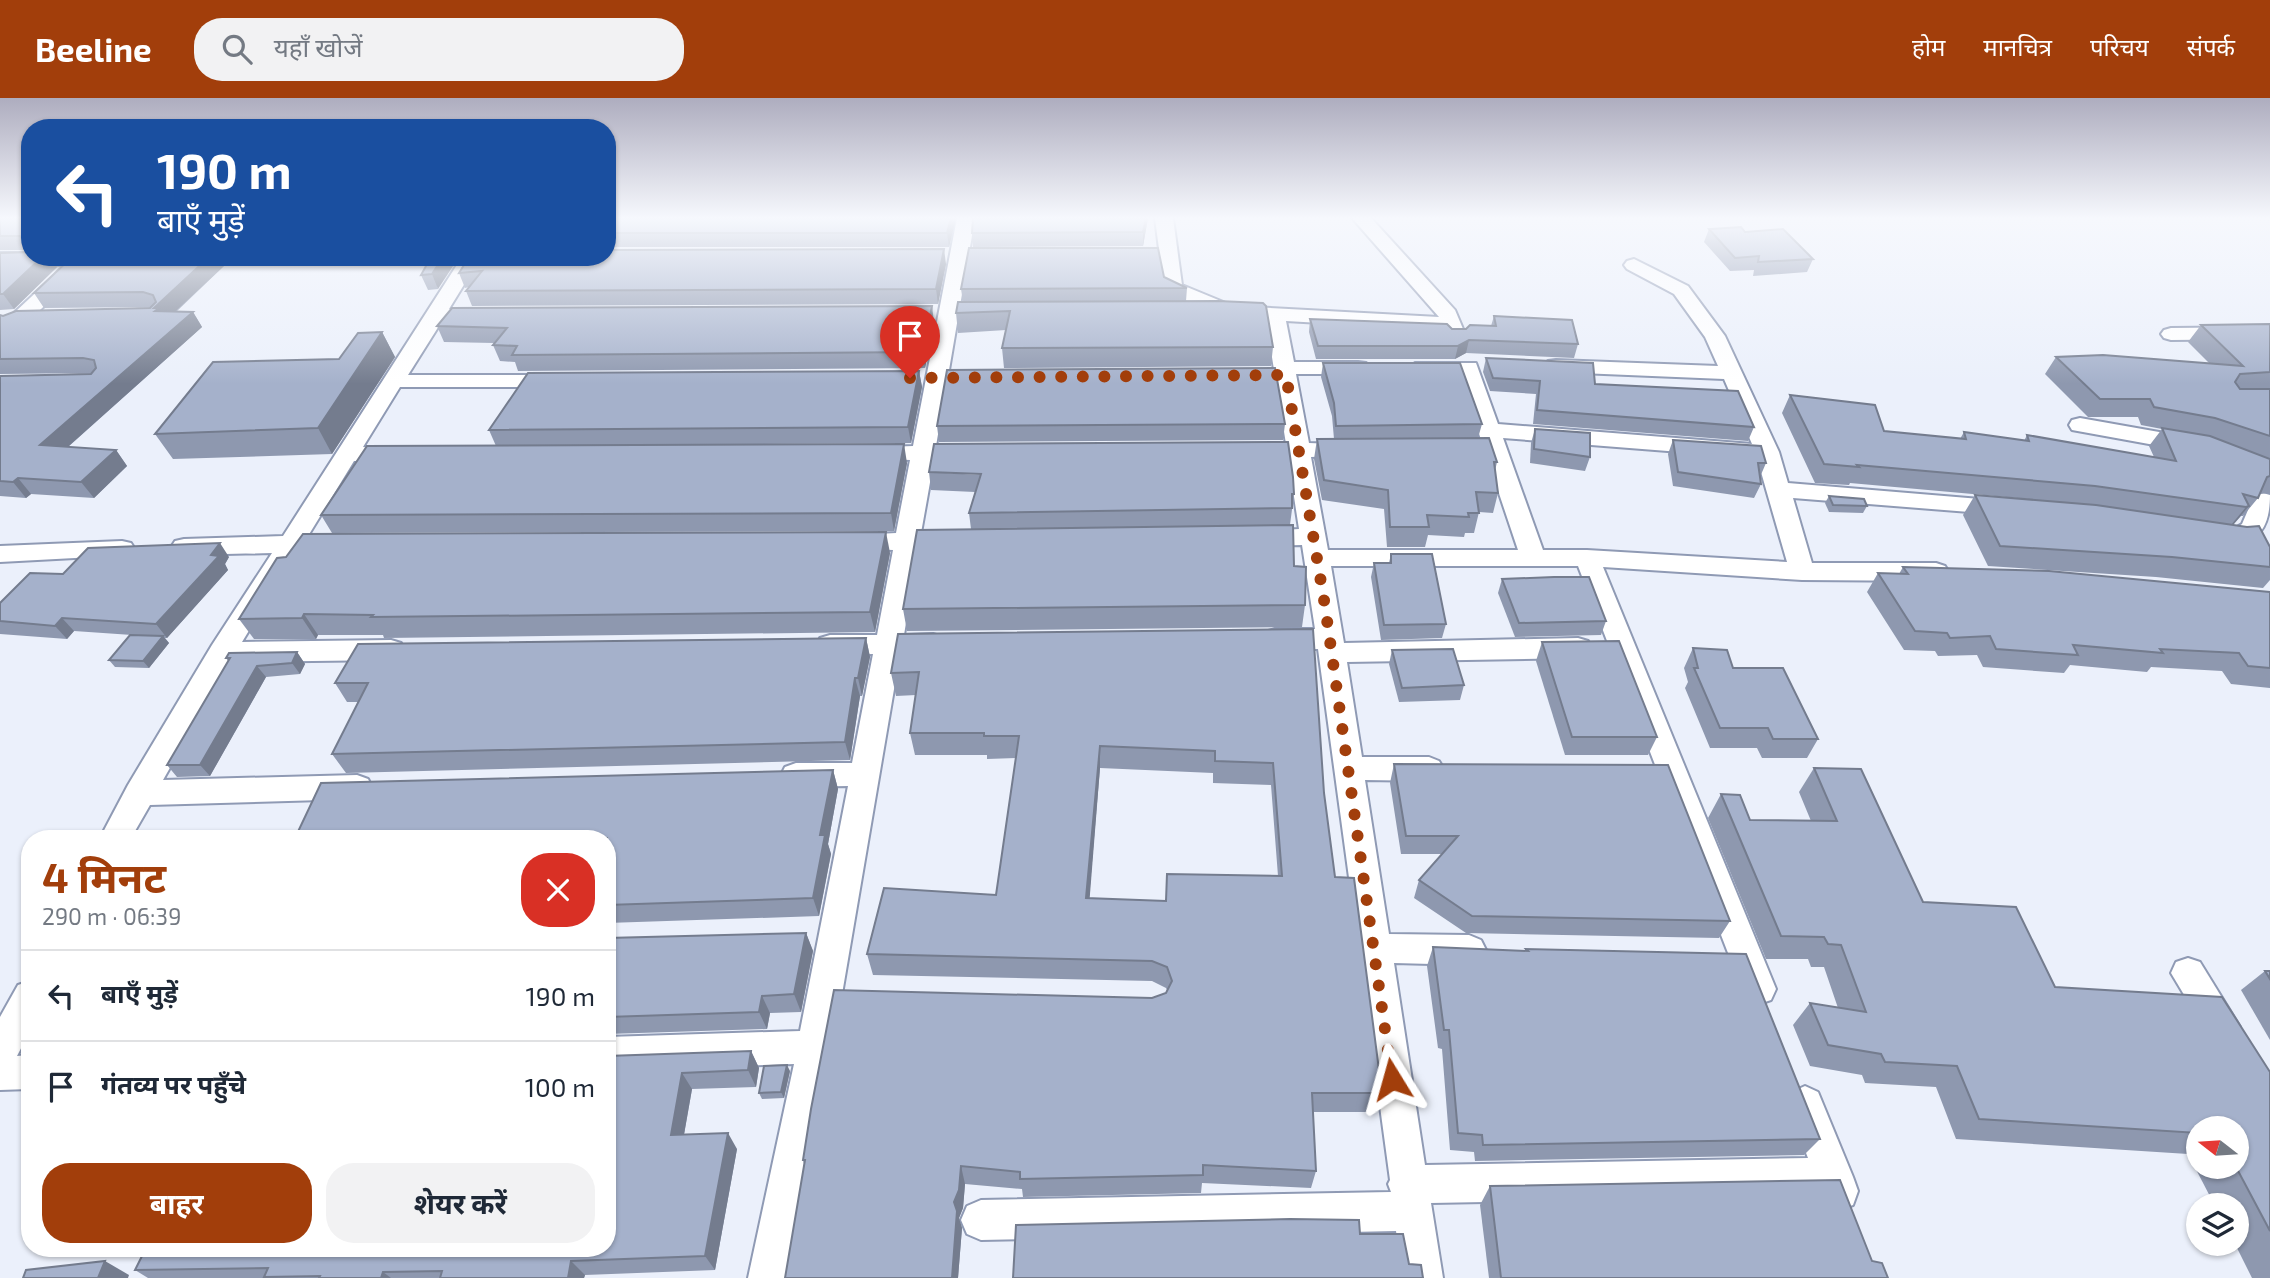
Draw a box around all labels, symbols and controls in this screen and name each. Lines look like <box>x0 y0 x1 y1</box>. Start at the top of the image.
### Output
search box <box>194 18 684 81</box>
text: Beeline <box>35 29 152 69</box>
icon: search <box>218 30 256 68</box>
text: यहाँ खोजें <box>274 31 362 62</box>
text: होम <box>1912 32 1945 61</box>
text: मानचित्र <box>1983 32 2052 61</box>
text: परिचय <box>2090 32 2149 61</box>
text: संपर्क <box>2187 32 2235 61</box>
text: 190 m <box>157 140 292 199</box>
icon: left <box>42 147 133 238</box>
text: बाएँ मुड़ें <box>157 200 245 238</box>
pin <box>880 306 940 378</box>
icon: arrive <box>891 317 929 355</box>
text: 4 मिनट <box>42 851 166 901</box>
button: close <box>521 853 595 927</box>
text: 290 m · 06:39 <box>42 902 181 930</box>
icon: left <box>42 977 80 1015</box>
text: बाएँ मुड़ें <box>101 977 178 1008</box>
text: 190 m <box>526 980 595 1011</box>
position arrow <box>1355 1042 1429 1116</box>
icon: arrive <box>42 1068 80 1106</box>
text: गंतव्य पर पहुँचे <box>101 1068 246 1099</box>
text: 100 m <box>525 1071 595 1102</box>
north arrow <box>2186 1116 2249 1180</box>
map controls <box>2186 1116 2249 1256</box>
button: बाहर <box>42 1163 312 1243</box>
button: शेयर करें <box>326 1163 595 1243</box>
button: layers <box>2186 1193 2249 1256</box>

